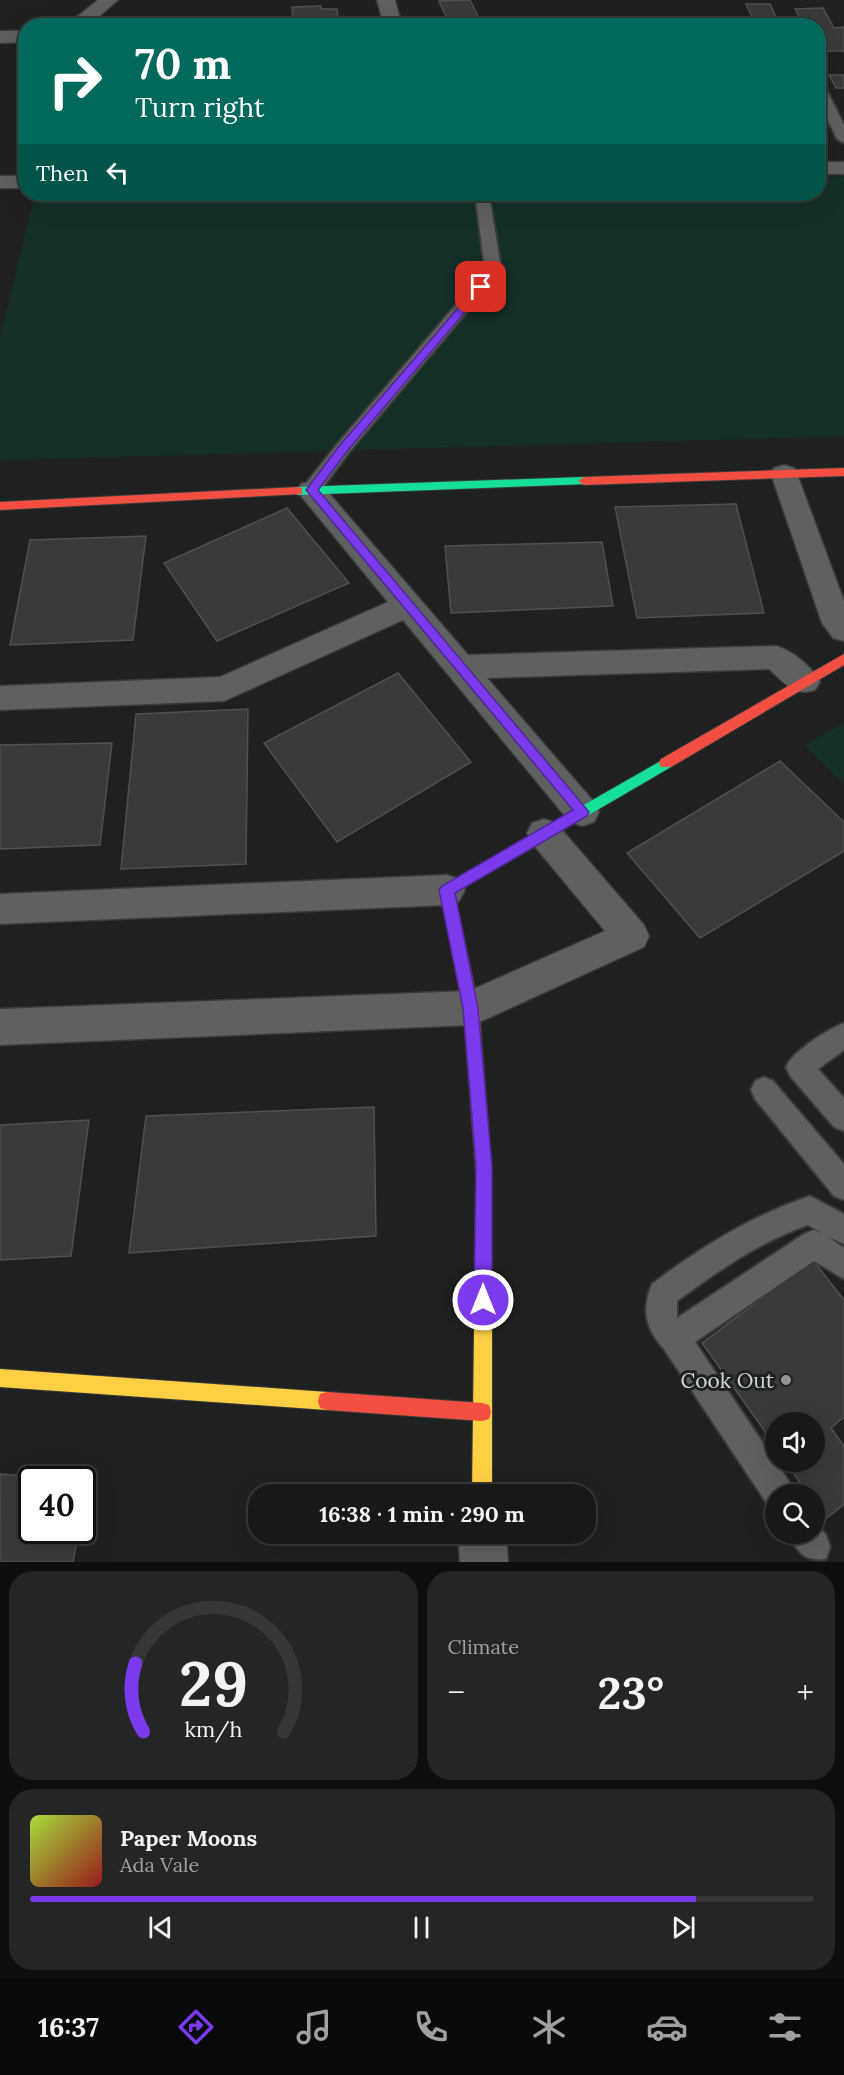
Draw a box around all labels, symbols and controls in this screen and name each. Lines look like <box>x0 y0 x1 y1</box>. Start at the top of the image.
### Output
text: 70 m <box>135 37 231 91</box>
icon: right <box>36 42 114 120</box>
text: Turn right <box>135 90 264 124</box>
icon: left <box>101 156 134 189</box>
text: Then <box>36 159 89 187</box>
pin <box>455 261 506 312</box>
icon: arrive <box>464 270 497 303</box>
position arrow <box>451 1268 515 1332</box>
place label: Cook Out <box>681 1367 775 1394</box>
marker: Cook Out <box>779 1373 793 1387</box>
map controls <box>765 1412 825 1544</box>
button: sound <box>765 1412 825 1472</box>
speed limit sign: 40 <box>18 1466 96 1544</box>
button: search <box>765 1484 825 1544</box>
text: 16:38 · 1 min · 290 m <box>319 1500 525 1528</box>
text: Climate <box>448 1634 519 1659</box>
text: 29 <box>179 1643 248 1723</box>
text: 23° <box>598 1664 664 1721</box>
text: − <box>448 1671 465 1713</box>
text: + <box>796 1671 814 1713</box>
text: km/h <box>184 1716 242 1744</box>
text: Paper Moons <box>120 1824 257 1852</box>
text: Ada Vale <box>120 1852 199 1877</box>
icon: previous <box>144 1911 177 1944</box>
icon: pause <box>405 1911 438 1944</box>
icon: next <box>667 1911 700 1944</box>
icon: directions <box>175 2006 217 2048</box>
icon: music <box>293 2006 335 2048</box>
icon: phone <box>410 2006 452 2048</box>
icon: climate <box>528 2006 570 2048</box>
icon: car <box>646 2006 688 2048</box>
icon: filters <box>764 2006 806 2048</box>
text: 16:37 <box>38 2010 99 2044</box>

